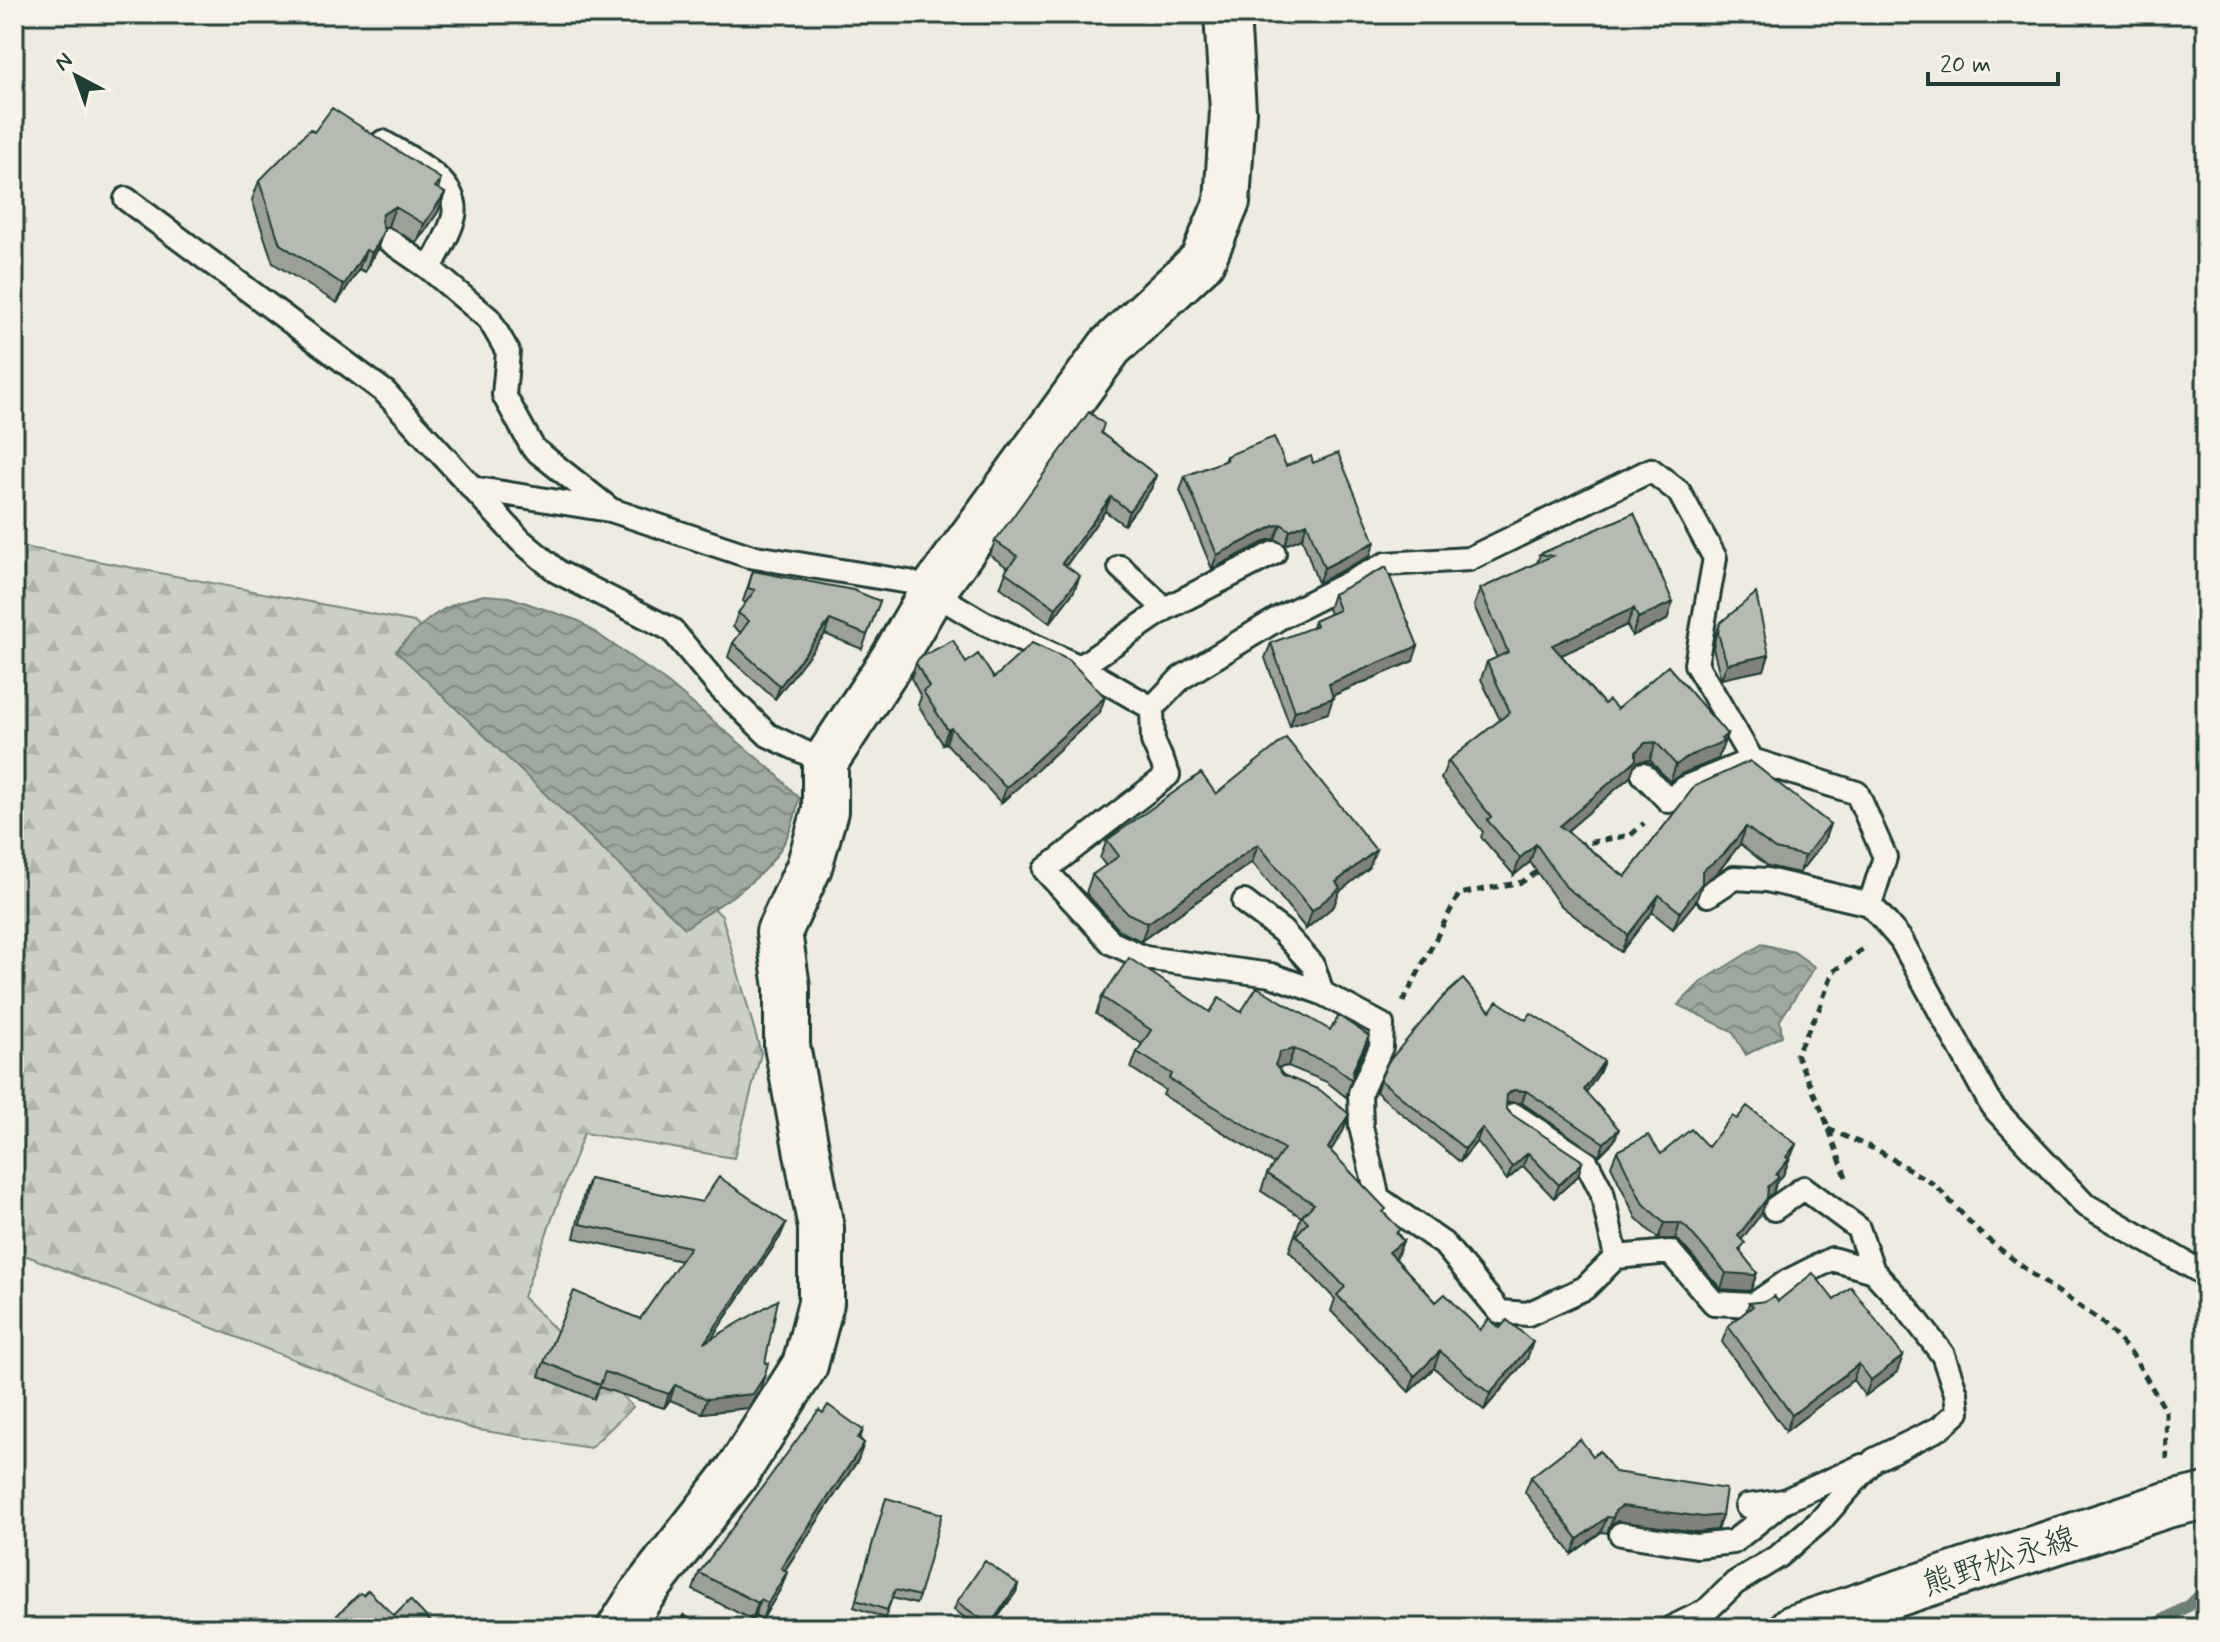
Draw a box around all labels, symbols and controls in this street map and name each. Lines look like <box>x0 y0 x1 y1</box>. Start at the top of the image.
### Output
north arrow <box>36 36 116 116</box>
scale bar <box>1928 36 2058 86</box>
text: N <box>49 47 79 78</box>
text: 20 m <box>1940 50 1991 81</box>
street label: 熊野松永線 <box>1917 1517 2082 1607</box>

